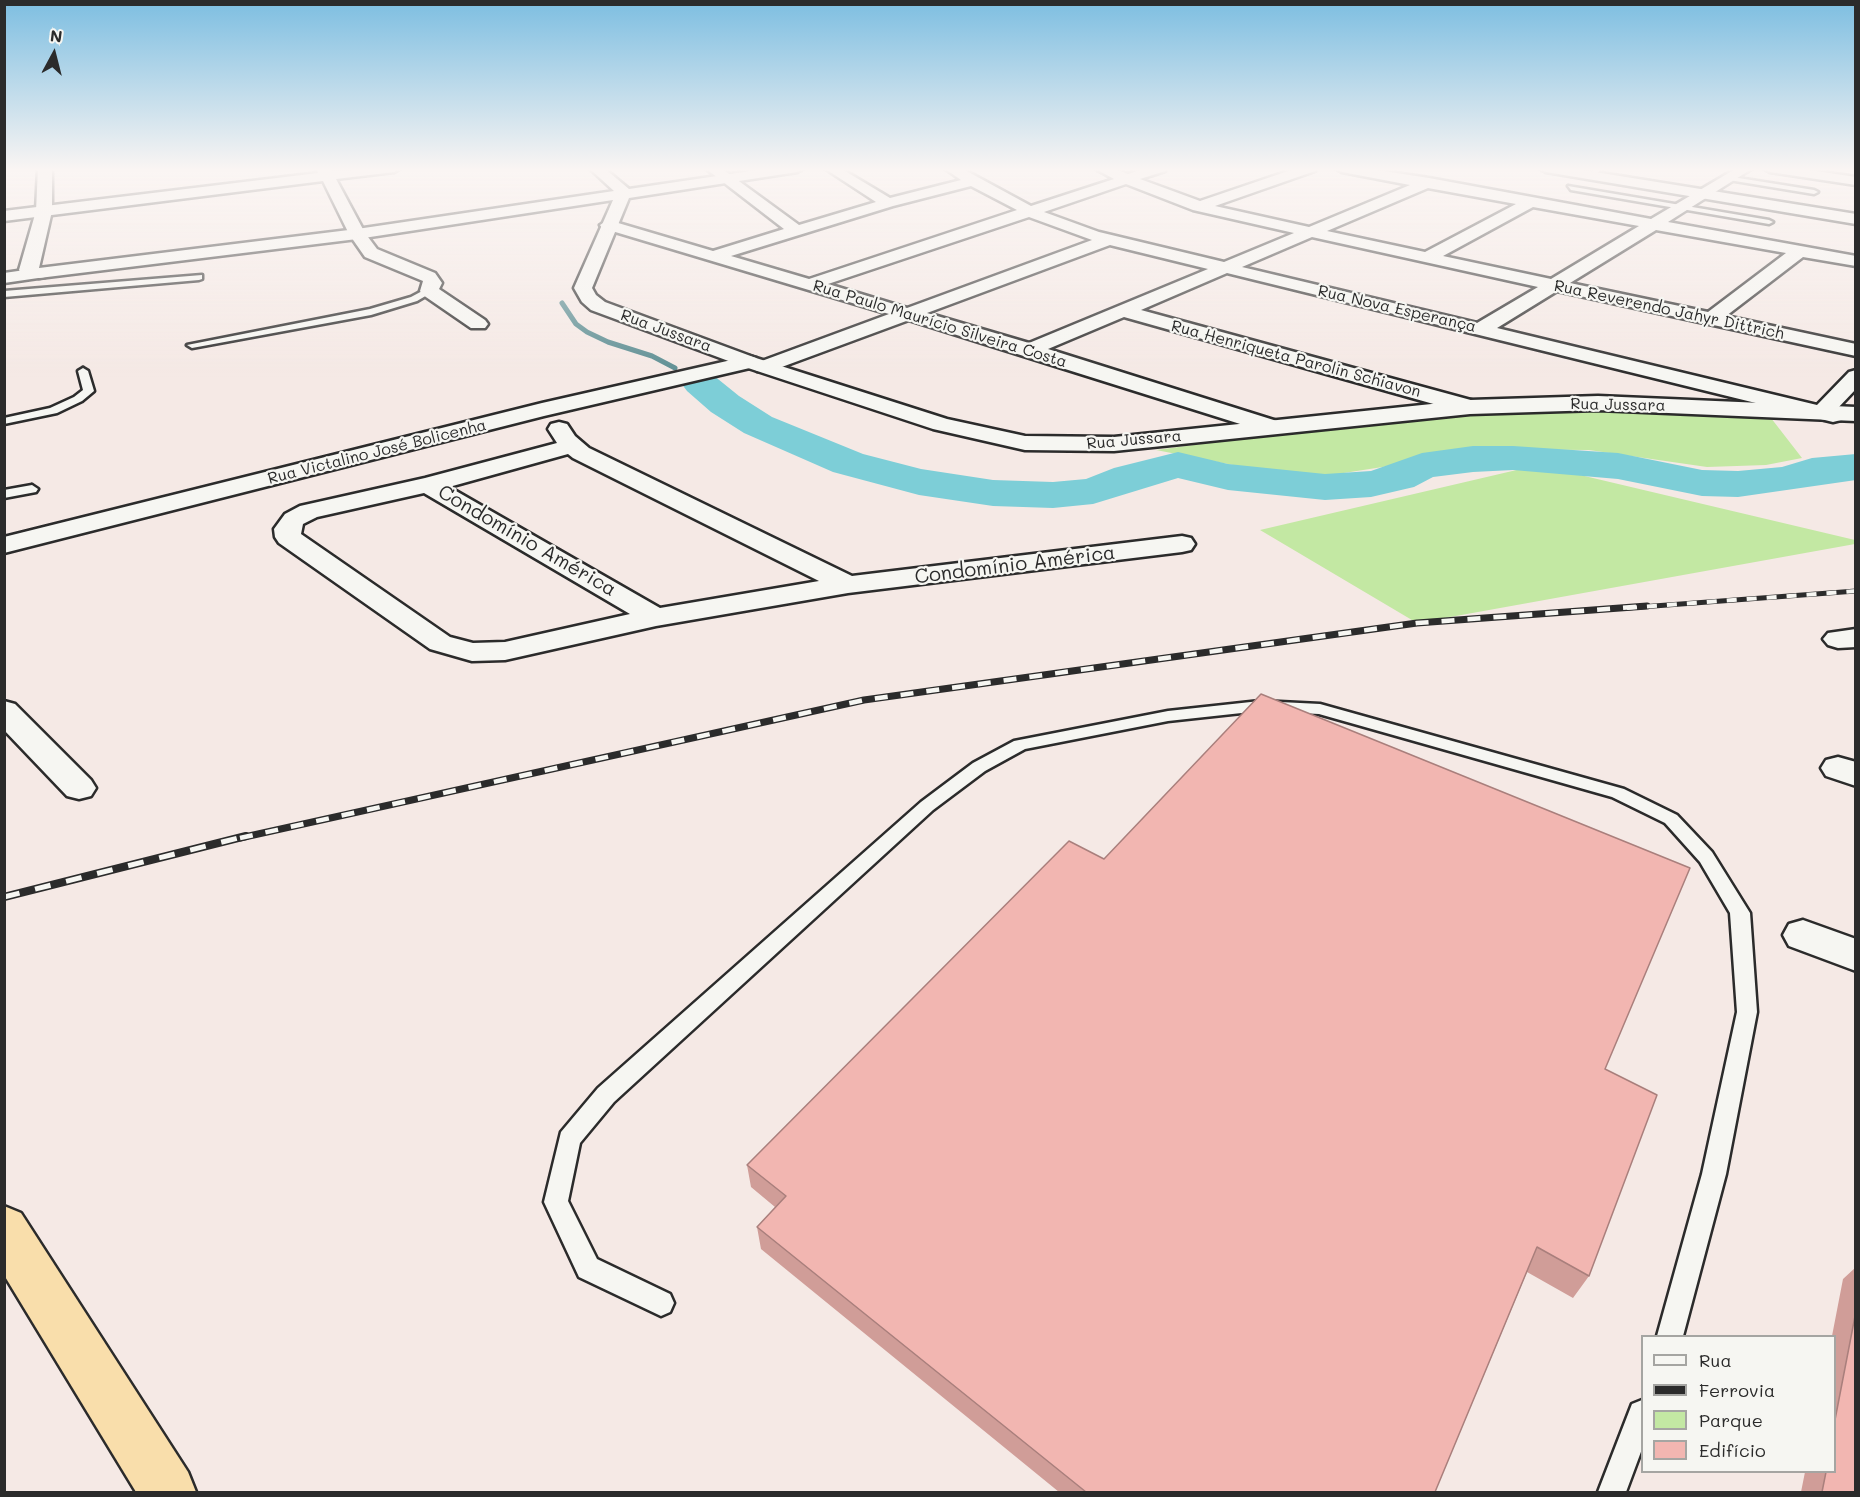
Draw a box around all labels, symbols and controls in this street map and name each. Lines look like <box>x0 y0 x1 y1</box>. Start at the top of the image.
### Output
north arrow <box>24 24 84 84</box>
text: N <box>49 24 64 47</box>
street label: Rua Paulo Maurício Silveira Costa <box>811 276 1069 372</box>
street label: Rua Reverendo Jahyr Dittrich <box>1552 276 1786 344</box>
street label: Rua Nova Esperança <box>1316 281 1478 337</box>
street label: Rua Jussara <box>618 306 714 356</box>
street label: Rua Henriqueta Parolin Schiavon <box>1169 316 1423 402</box>
street label: Rua Jussara <box>1570 395 1666 415</box>
street label: Rua Victalino José Bolicenha <box>266 416 488 488</box>
street label: Rua Jussara <box>1086 426 1182 454</box>
street label: Condomínio América <box>434 480 620 602</box>
street label: Condomínio América <box>913 541 1117 589</box>
legend <box>1641 1335 1836 1473</box>
text: Rua <box>1699 1348 1732 1372</box>
text: Ferrovia <box>1699 1378 1775 1402</box>
text: Parque <box>1699 1408 1763 1432</box>
text: Edifício <box>1699 1438 1766 1462</box>

